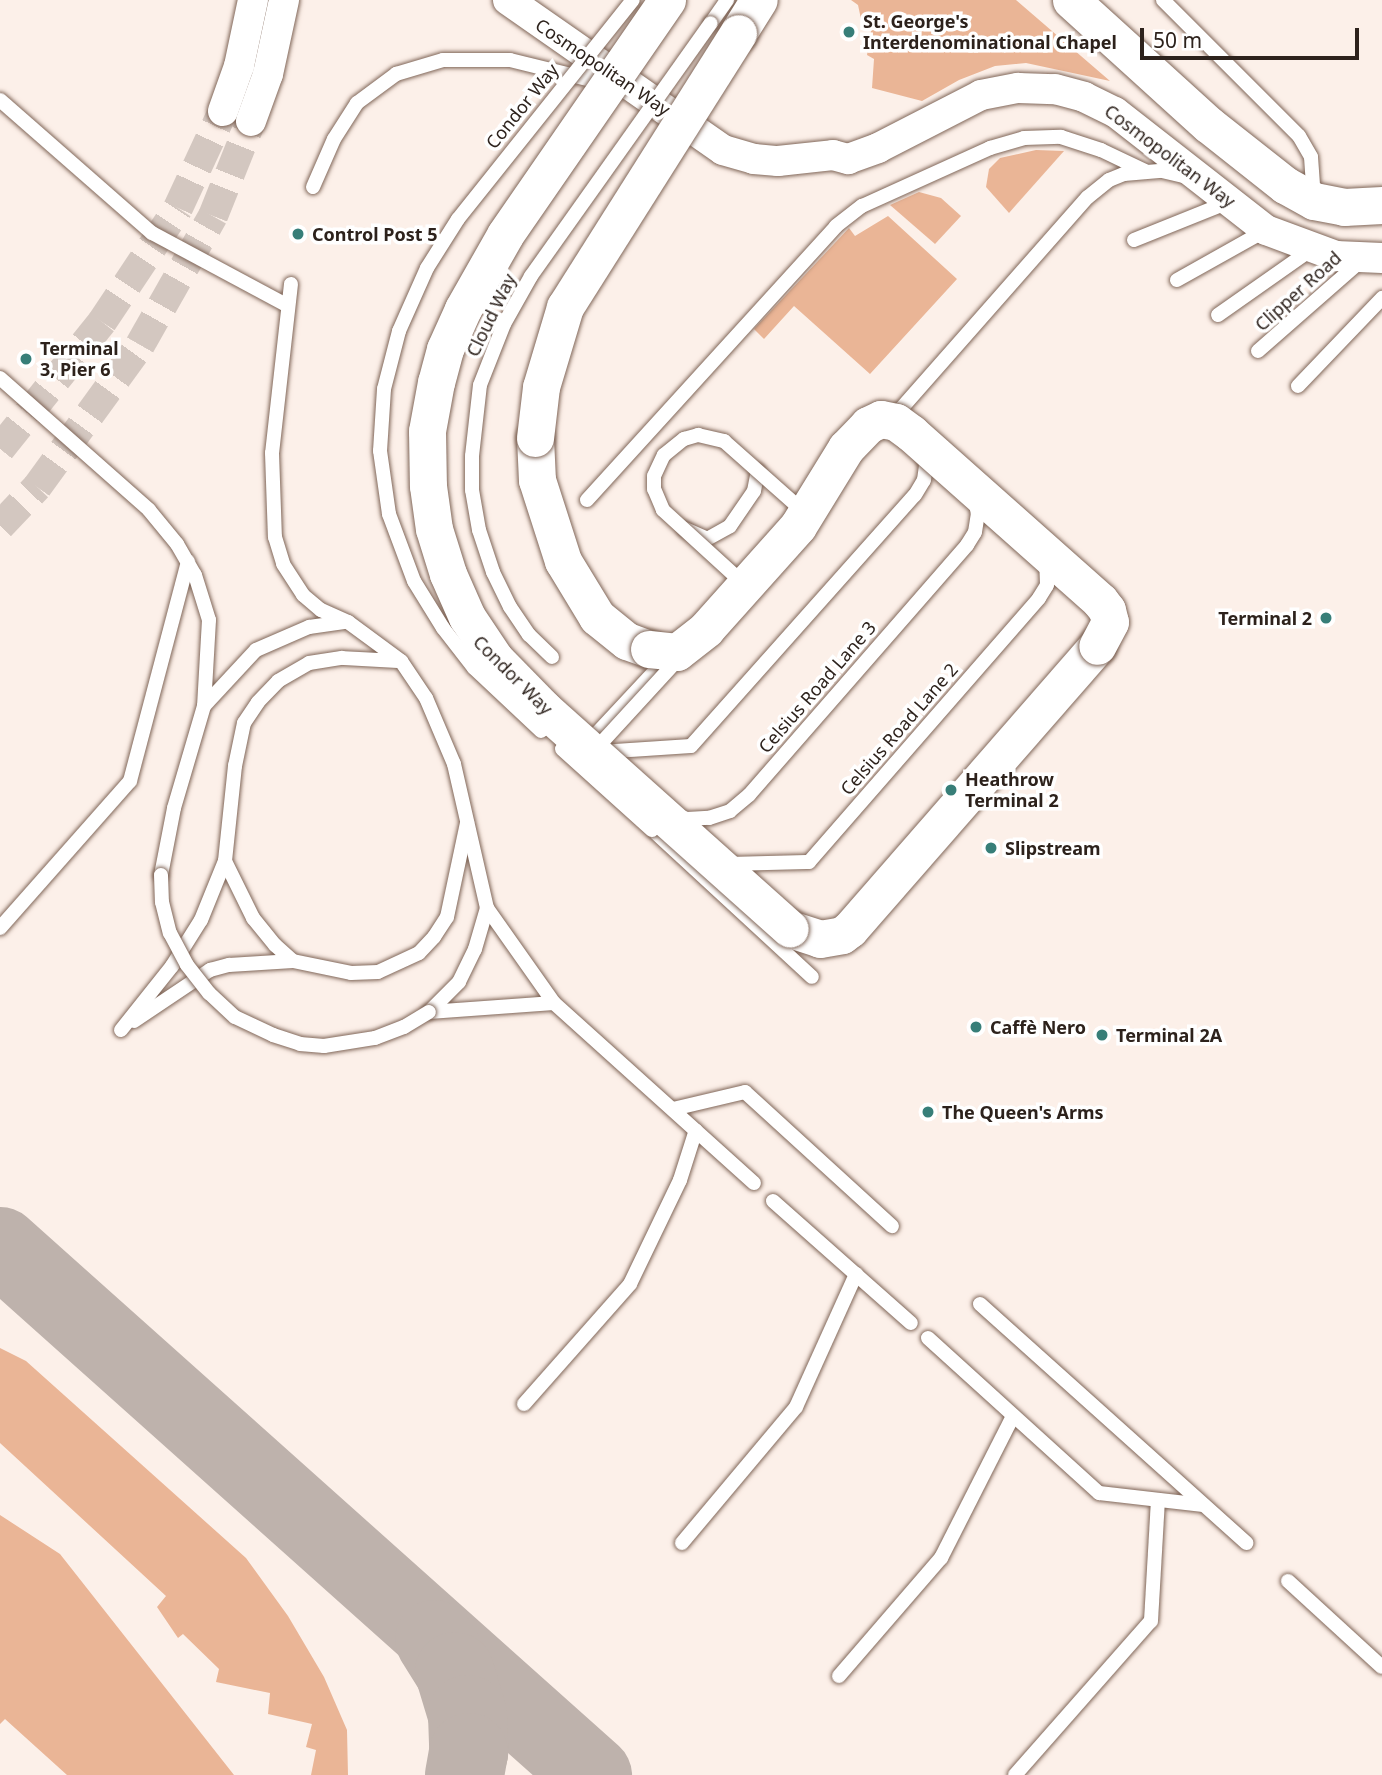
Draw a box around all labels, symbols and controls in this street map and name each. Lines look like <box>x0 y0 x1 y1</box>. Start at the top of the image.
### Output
place label: St. George's Interdenominational Chapel <box>863 11 1117 54</box>
street label: Cosmopolitan Way <box>532 14 674 120</box>
scale bar <box>1144 14 1363 58</box>
marker: St. George's Interdenominational Chapel <box>841 24 857 40</box>
text: 50 m <box>1153 26 1202 54</box>
street label: Condor Way <box>481 59 563 153</box>
street label: Cosmopolitan Way <box>1100 100 1240 212</box>
place label: Control Post 5 <box>312 223 438 245</box>
marker: Control Post 5 <box>290 226 306 242</box>
street label: Clipper Road <box>1251 247 1345 335</box>
street label: Cloud Way <box>462 270 520 360</box>
place label: Terminal 3, Pier 6 <box>40 338 119 380</box>
marker: Terminal 3, Pier 6 <box>18 351 34 367</box>
place label: Terminal 2 <box>1218 607 1312 629</box>
marker: Terminal 2 <box>1318 610 1334 626</box>
street label: Celsius Road Lane 3 <box>754 617 880 757</box>
street label: Condor Way <box>469 631 557 719</box>
street label: Celsius Road Lane 2 <box>836 659 962 799</box>
place label: Heathrow Terminal 2 <box>965 769 1059 812</box>
marker: Heathrow Terminal 2 <box>943 782 959 798</box>
place label: Slipstream <box>1005 837 1101 859</box>
marker: Slipstream <box>983 840 999 856</box>
place label: Caffè Nero <box>990 1016 1086 1038</box>
marker: Caffè Nero <box>968 1019 984 1035</box>
place label: Terminal 2A <box>1116 1024 1222 1046</box>
marker: Terminal 2A <box>1094 1027 1110 1043</box>
place label: The Queen's Arms <box>942 1101 1104 1123</box>
marker: The Queen's Arms <box>920 1104 936 1120</box>

